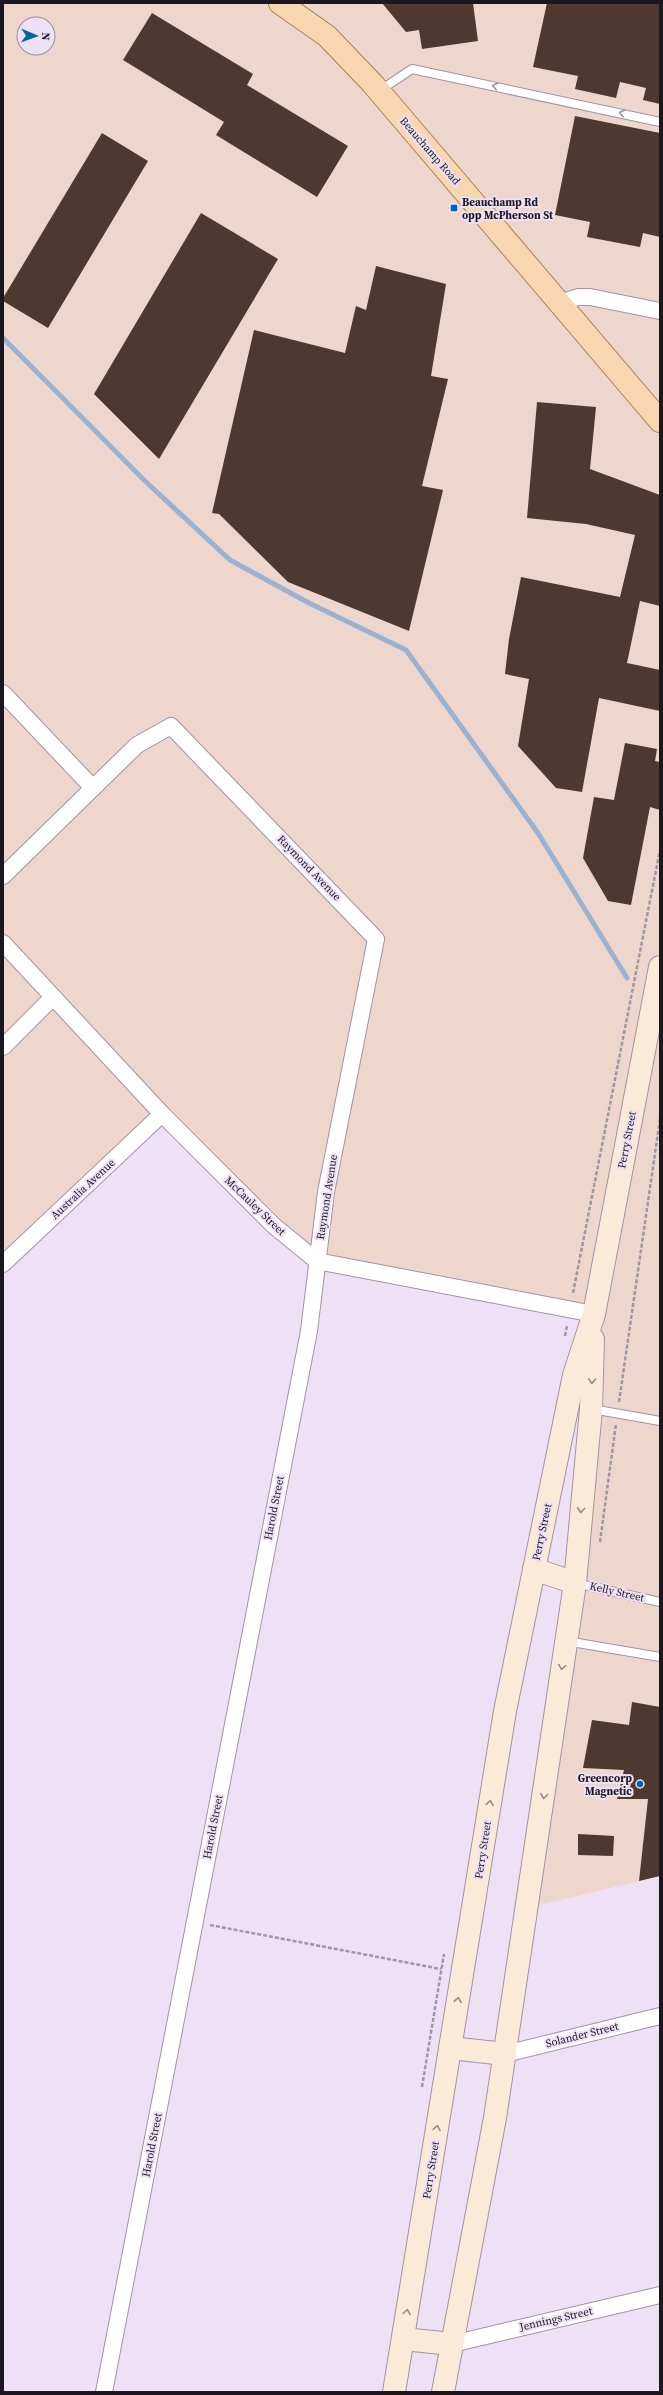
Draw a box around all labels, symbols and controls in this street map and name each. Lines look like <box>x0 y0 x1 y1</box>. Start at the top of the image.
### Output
north arrow <box>16 16 56 56</box>
text: N <box>38 32 53 41</box>
one-way arrow <box>492 82 498 90</box>
one-way arrow <box>619 110 625 118</box>
street label: Beauchamp Road <box>396 114 464 189</box>
place label: Beauchamp Rd opp McPherson St <box>462 195 554 223</box>
marker: Beauchamp Rd opp McPherson St <box>449 203 459 213</box>
street label: Raymond Avenue <box>274 832 344 904</box>
street label: Perry Street <box>614 1110 640 1170</box>
street label: Raymond Avenue <box>313 1153 341 1241</box>
street label: Australia Avenue <box>48 1155 119 1223</box>
street label: McCauley Street <box>221 1173 289 1239</box>
one-way arrow <box>588 1378 596 1384</box>
street label: Harold Street <box>260 1474 288 1541</box>
street label: Perry Street <box>529 1502 555 1562</box>
one-way arrow <box>577 1507 586 1513</box>
street label: Kelly Street <box>588 1578 646 1606</box>
one-way arrow <box>558 1664 567 1670</box>
place label: Greencorp Magnetic <box>578 1771 632 1799</box>
marker: Greencorp Magnetic <box>635 1779 645 1789</box>
one-way arrow <box>540 1792 549 1799</box>
street label: Harold Street <box>199 1793 227 1860</box>
one-way arrow <box>485 1800 494 1806</box>
street label: Perry Street <box>471 1820 495 1880</box>
one-way arrow <box>453 1997 462 2003</box>
street label: Solander Street <box>544 2019 620 2051</box>
street label: Harold Street <box>138 2111 166 2178</box>
one-way arrow <box>432 2125 441 2132</box>
street label: Perry Street <box>419 2140 443 2200</box>
street label: Jennings Street <box>517 2303 594 2335</box>
one-way arrow <box>403 2309 411 2315</box>

